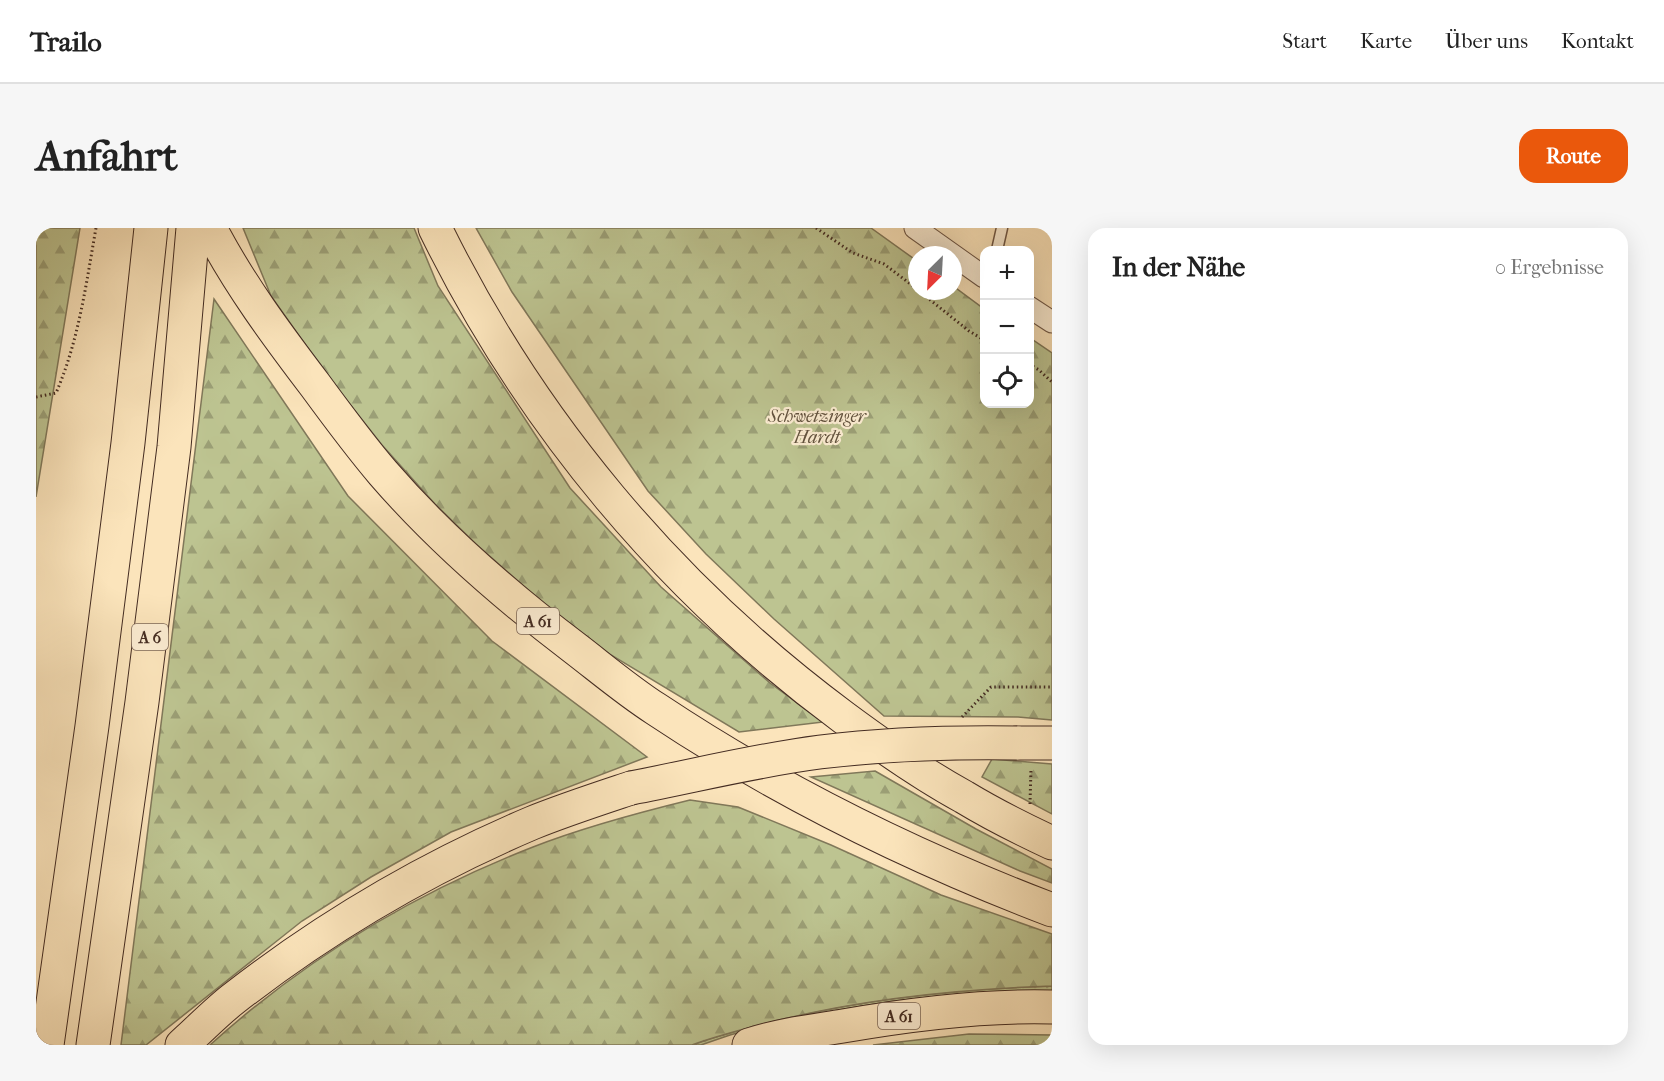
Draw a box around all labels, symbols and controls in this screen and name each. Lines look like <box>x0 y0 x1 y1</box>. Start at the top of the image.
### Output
text: Trailo <box>30 25 102 58</box>
text: Start <box>1282 29 1327 53</box>
text: Karte <box>1360 29 1412 53</box>
text: Über uns <box>1445 29 1528 53</box>
text: Kontakt <box>1561 29 1634 53</box>
button: Route <box>1519 129 1628 183</box>
text: Anfahrt <box>36 132 178 181</box>
north arrow <box>908 246 962 300</box>
map controls <box>980 246 1034 408</box>
button: + <box>980 246 1034 300</box>
text: In der Nähe <box>1112 252 1245 283</box>
text: 0 Ergebnisse <box>1495 256 1604 279</box>
button: − <box>980 300 1034 354</box>
button: locate <box>980 354 1034 408</box>
park label: Schwetzinger Hardt <box>767 406 868 448</box>
road number: A 61 <box>517 608 559 634</box>
road number: A 6 <box>132 624 168 650</box>
road number: A 61 <box>878 1003 920 1029</box>

